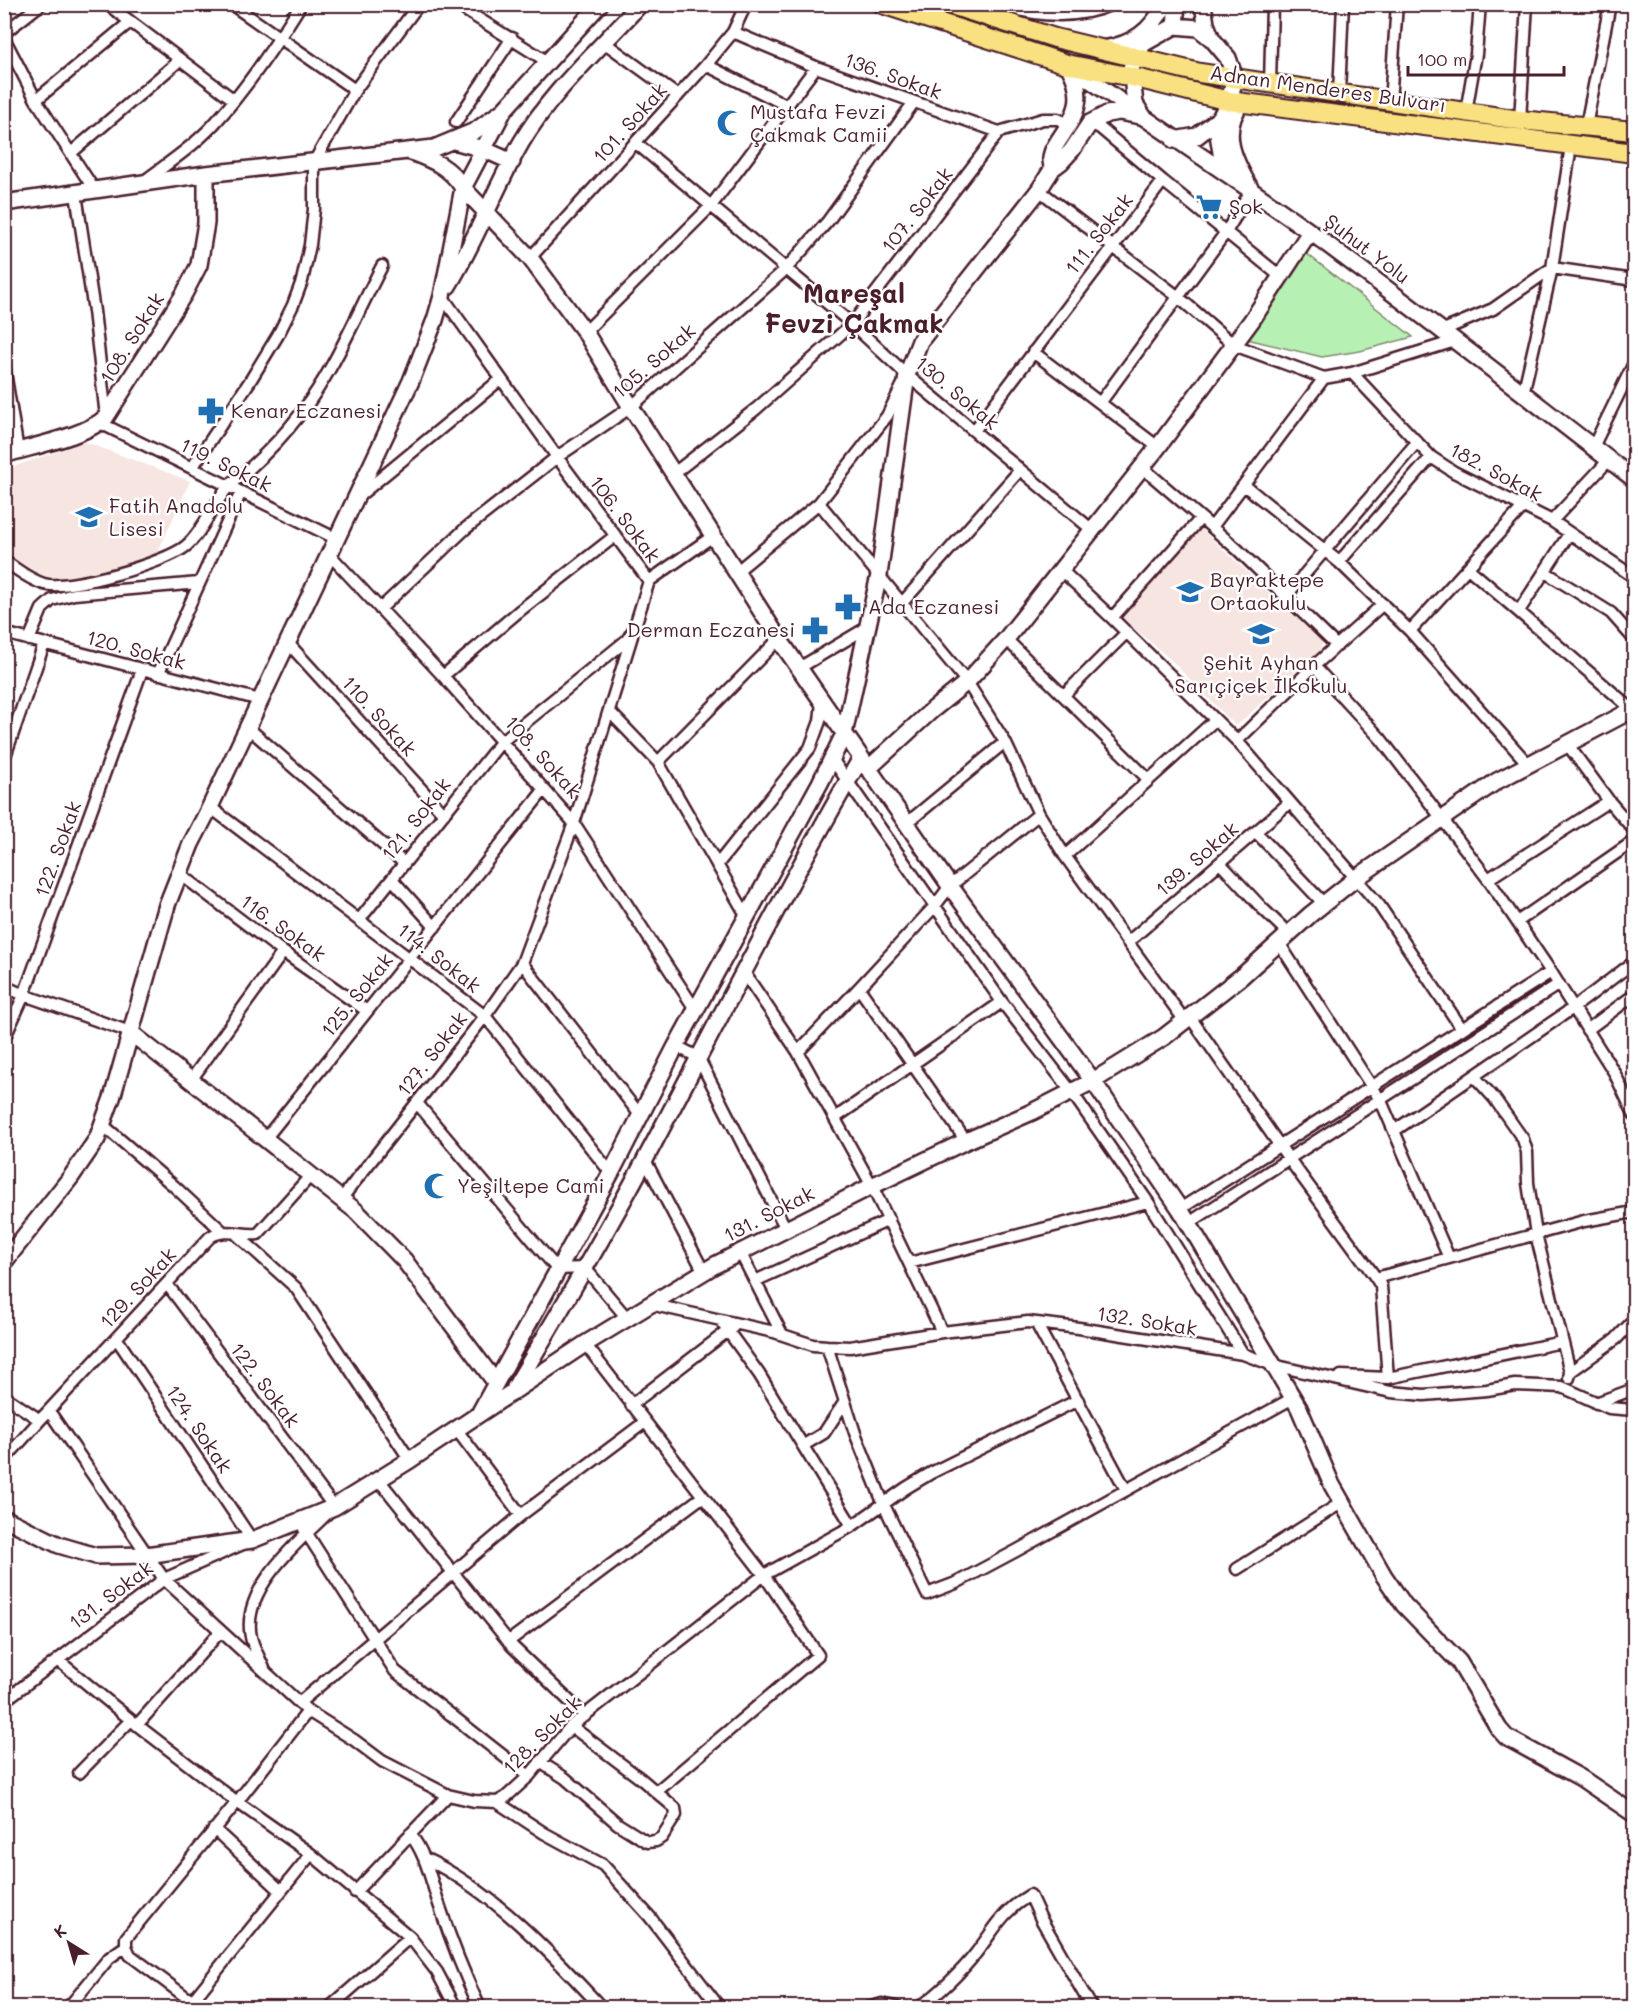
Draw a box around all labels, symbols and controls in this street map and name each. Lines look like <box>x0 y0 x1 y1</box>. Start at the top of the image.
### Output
scale bar <box>1408 39 1564 77</box>
street label: 136. Sokak <box>841 45 946 105</box>
text: 100 m <box>1417 47 1467 71</box>
street label: Adnan Menderes Bulvarı <box>1208 59 1448 117</box>
street label: 101. Sokak <box>586 77 672 168</box>
place label: Mustafa Fevzi Çakmak Camii <box>750 98 888 147</box>
mosque icon: Mustafa Fevzi Çakmak Camii <box>715 108 745 138</box>
street label: 107. Sokak <box>875 161 958 257</box>
street label: 111. Sokak <box>1058 188 1138 279</box>
supermarket icon: Şok <box>1194 192 1224 222</box>
place label: Şok <box>1229 193 1263 219</box>
street label: Şuhut Yolu <box>1320 208 1416 289</box>
district label: Mareşal Fevzi Çakmak <box>765 276 943 340</box>
street label: 108. Sokak <box>93 287 169 388</box>
street label: 105. Sokak <box>606 317 700 404</box>
street label: 130. Sokak <box>910 349 1005 435</box>
pharmacy icon: Kenar Eczanesi <box>196 396 226 426</box>
place label: Kenar Eczanesi <box>231 397 382 423</box>
street label: 119. Sokak <box>176 431 277 497</box>
street label: 182. Sokak <box>1446 436 1547 506</box>
street label: 106. Sokak <box>585 470 667 567</box>
place label: Fatih Anadolu Lisesi <box>109 492 243 541</box>
school or university icon: Fatih Anadolu Lisesi <box>74 502 104 532</box>
place label: Bayraktepe Ortaokulu <box>1210 566 1324 615</box>
school or university icon: Bayraktepe Ortaokulu <box>1175 577 1205 607</box>
pharmacy icon: Ada Eczanesi <box>833 592 863 622</box>
place label: Ada Eczanesi <box>868 593 999 619</box>
pharmacy icon: Derman Eczanesi <box>800 615 830 645</box>
place label: Derman Eczanesi <box>627 616 795 642</box>
school or university icon: Şehit Ayhan Sarıçiçek İlkokulu <box>1246 619 1276 649</box>
street label: 120. Sokak <box>84 623 189 675</box>
place label: Şehit Ayhan Sarıçiçek İlkokulu <box>1175 649 1347 698</box>
street label: 110. Sokak <box>337 670 423 761</box>
street label: 108. Sokak <box>500 710 588 803</box>
street label: 121. Sokak <box>375 772 456 865</box>
street label: 122. Sokak <box>28 797 86 900</box>
street label: 139. Sokak <box>1149 815 1243 901</box>
street label: 116. Sokak <box>236 888 331 967</box>
street label: 114. Sokak <box>393 917 487 998</box>
street label: 125. Sokak <box>314 947 398 1042</box>
street label: 127. Sokak <box>390 1006 472 1101</box>
mosque icon: Yeşiltepe Cami <box>422 1171 452 1201</box>
place label: Yeşiltepe Cami <box>457 1172 604 1198</box>
street label: 131. Sokak <box>719 1179 818 1247</box>
street label: 129. Sokak <box>93 1242 181 1333</box>
street label: 132. Sokak <box>1095 1299 1199 1341</box>
street label: 122. Sokak <box>225 1336 306 1432</box>
street label: 124. Sokak <box>161 1379 239 1478</box>
street label: 131. Sokak <box>63 1554 158 1634</box>
street label: 128. Sokak <box>496 1689 586 1779</box>
north arrow <box>39 1913 99 1973</box>
text: K <box>49 1919 70 1942</box>

